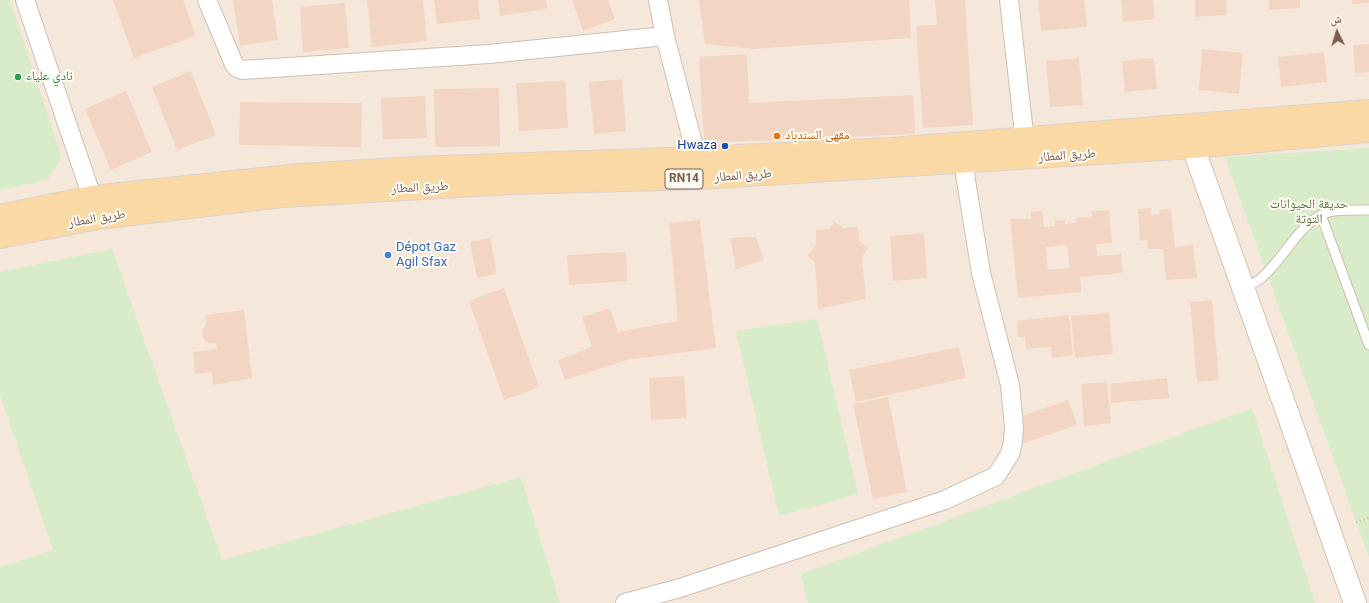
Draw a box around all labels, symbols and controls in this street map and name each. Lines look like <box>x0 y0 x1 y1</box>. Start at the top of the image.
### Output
north arrow <box>1317 12 1357 52</box>
text: ش <box>1330 13 1342 27</box>
place label: نادي علياء <box>26 69 73 85</box>
marker: نادي علياء <box>13 72 23 82</box>
place label: مقهى السندباد <box>785 128 850 144</box>
marker: مقهى السندباد <box>772 131 782 141</box>
place label: Hwaza <box>677 138 717 154</box>
marker: Hwaza <box>720 141 730 151</box>
street label: طريق المطار <box>1038 146 1096 166</box>
street label: طريق المطار <box>714 166 772 186</box>
road number: RN14 <box>665 169 703 189</box>
street label: طريق المطار <box>391 179 449 197</box>
park label: حديقة الحيوانات التوتة <box>1270 197 1348 228</box>
street label: طريق المطار <box>67 207 127 231</box>
place label: Dépot Gaz Agil Sfax <box>396 240 456 271</box>
marker: Dépot Gaz Agil Sfax <box>383 250 393 260</box>

